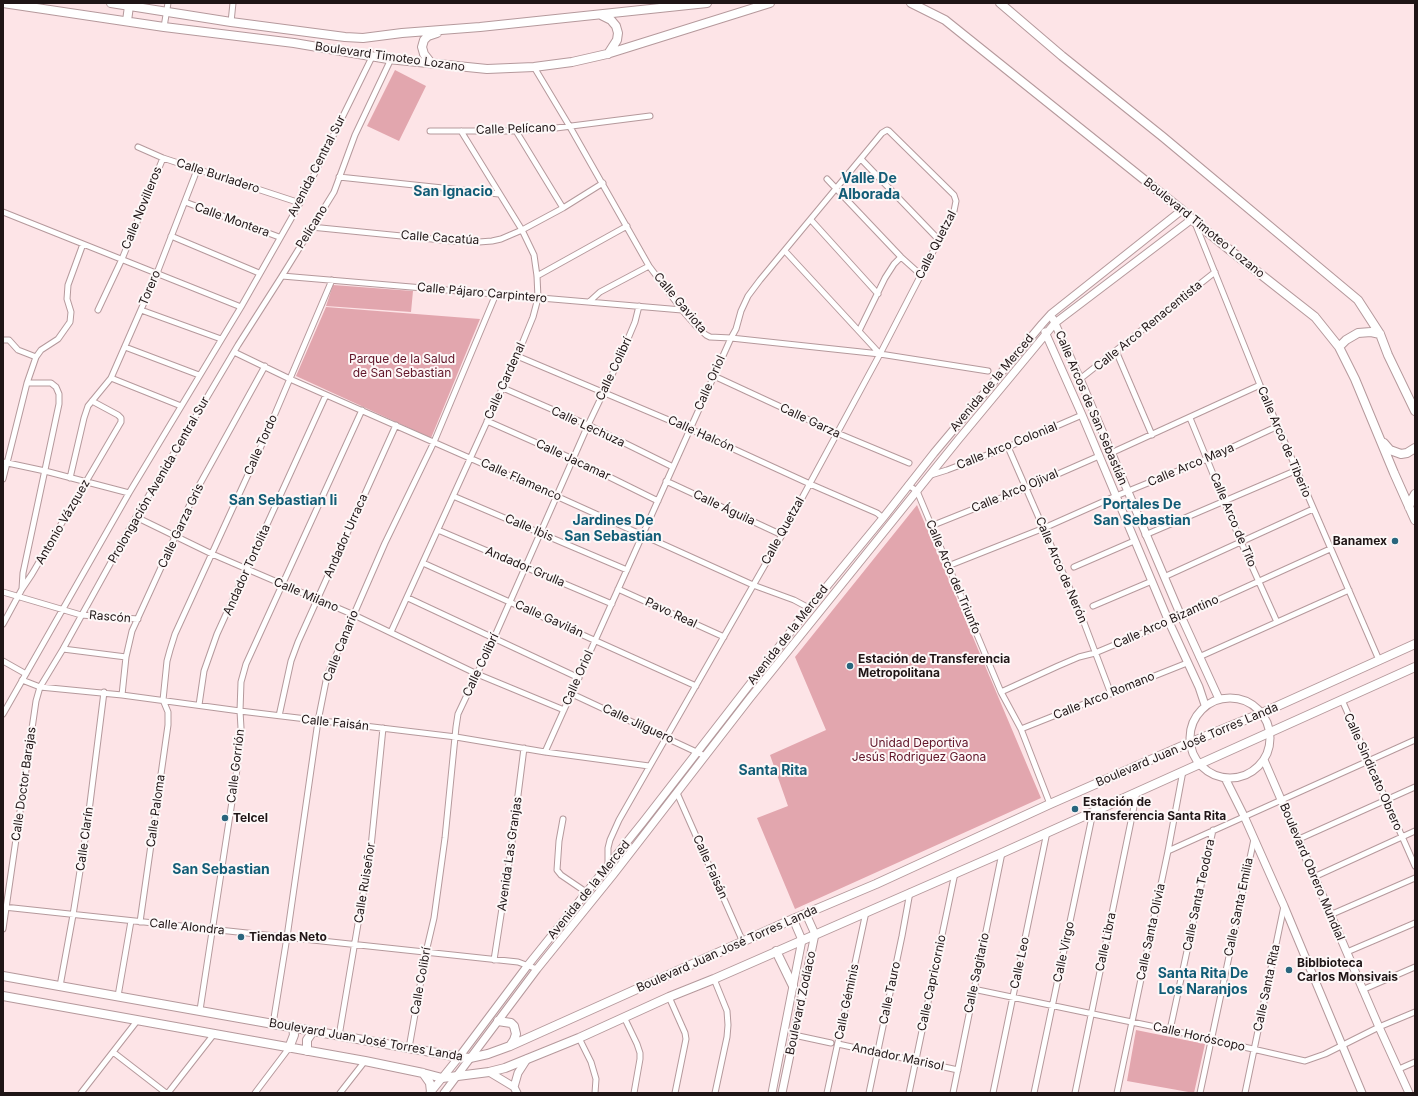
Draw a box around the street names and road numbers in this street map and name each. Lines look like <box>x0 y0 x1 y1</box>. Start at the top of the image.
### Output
street label: Boulevard Timoteo Lozano <box>314 39 466 75</box>
street label: Avenida Central Sur <box>285 113 349 219</box>
street label: Calle Pelícano <box>476 120 556 138</box>
street label: Calle Burladero <box>174 156 262 196</box>
street label: Calle Novilleros <box>119 165 165 251</box>
street label: Boulevard Timoteo Lozano <box>1141 175 1267 281</box>
street label: Calle Montera <box>192 200 272 240</box>
street label: Pelícano <box>293 203 331 251</box>
street label: Calle Quetzal <box>913 208 959 282</box>
street label: Calle Cacatúa <box>400 228 480 248</box>
street label: Torero <box>136 268 164 308</box>
street label: Calle Gaviota <box>650 270 710 336</box>
street label: Calle Arco Renacentista <box>1091 278 1205 374</box>
street label: Calle Pájaro Carpintero <box>416 280 548 306</box>
street label: Calle Arcos de San Sebastián <box>1052 329 1130 487</box>
street label: Avenida de la Merced <box>947 331 1037 435</box>
street label: Calle Colibrí <box>593 335 635 403</box>
street label: Calle Cardenal <box>482 340 528 422</box>
street label: Calle Oriol <box>692 353 728 413</box>
street label: Calle Arco de Tiberio <box>1254 384 1314 500</box>
street label: Prolongación Avenida Central Sur <box>105 394 213 566</box>
street label: Calle Garza <box>777 401 843 441</box>
street label: Calle Lechuza <box>549 404 627 450</box>
street label: Calle Tordo <box>241 413 281 477</box>
street label: Calle Halcón <box>665 413 737 455</box>
street label: Calle Arco Colonial <box>955 419 1059 473</box>
street label: Calle Jacamar <box>533 436 613 484</box>
street label: Calle Arco Maya <box>1146 440 1236 490</box>
street label: Calle Flamenco <box>478 456 564 504</box>
street label: Calle Arco Ojival <box>969 466 1061 516</box>
street label: Calle Arco de Tito <box>1207 471 1259 569</box>
street label: Antonio Vázquez <box>33 477 93 567</box>
street label: Calle Garza Gris <box>155 481 207 571</box>
street label: Calle Águila <box>691 487 757 529</box>
street label: Andador Urraca <box>321 492 371 580</box>
street label: Calle Quetzal <box>758 495 808 567</box>
street label: Calle Ibis <box>502 511 556 545</box>
street label: Calle Arco de Nerón <box>1032 515 1090 625</box>
street label: Calle Arco del Triunfo <box>922 518 984 636</box>
street label: Andador Tortolita <box>220 522 274 618</box>
street label: Andador Grulla <box>483 544 567 590</box>
street label: Calle Milano <box>271 575 341 615</box>
street label: Avenida de la Merced <box>745 582 831 688</box>
street label: Calle Arco Bizantino <box>1111 592 1221 652</box>
street label: Pavo Real <box>643 595 699 631</box>
street label: Calle Gavilán <box>512 597 586 641</box>
street label: Rascón <box>89 608 131 626</box>
street label: Calle Canario <box>320 608 362 684</box>
street label: Calle Colibrí <box>460 631 502 699</box>
street label: Calle Oriol <box>560 648 596 708</box>
street label: Calle Arco Romano <box>1051 669 1157 723</box>
street label: Boulevard Juan José Torres Landa <box>1094 700 1280 790</box>
street label: Calle Jilguero <box>600 701 676 747</box>
street label: Calle Sindicato Obrero <box>1341 711 1405 833</box>
street label: Calle Faisán <box>300 712 370 734</box>
street label: Calle Doctor Barajas <box>9 726 39 842</box>
street label: Calle Gorrión <box>224 728 248 804</box>
street label: Calle Paloma <box>144 774 168 848</box>
street label: Avenida Las Granjas <box>495 796 525 912</box>
street label: Boulevard Obrero Mundial <box>1276 801 1348 943</box>
street label: Calle Clarín <box>73 806 97 872</box>
street label: Calle Faisán <box>690 833 730 901</box>
street label: Avenida de la Merced <box>545 838 633 942</box>
street label: Calle Santa Teodora <box>1180 838 1218 952</box>
street label: Calle Ruiseñor <box>352 842 378 924</box>
street label: Calle Santa Emilia <box>1222 856 1256 958</box>
street label: Calle Santa Olivia <box>1134 882 1168 982</box>
street label: Boulevard Juan José Torres Landa <box>634 902 820 996</box>
street label: Calle Libra <box>1093 911 1119 973</box>
street label: Calle Alondra <box>149 916 225 938</box>
street label: Calle Virgo <box>1051 920 1077 984</box>
street label: Calle Sagitario <box>961 931 993 1015</box>
street label: Calle Capricornio <box>915 934 949 1032</box>
street label: Calle Leo <box>1007 936 1033 990</box>
street label: Calle Santa Rita <box>1251 943 1283 1033</box>
street label: Calle Colibrí <box>408 946 434 1016</box>
street label: Boulevard Zodíaco <box>783 950 819 1056</box>
street label: Calle Tauro <box>876 960 904 1026</box>
street label: Calle Géminis <box>832 963 862 1041</box>
street label: Boulevard Juan José Torres Landa <box>268 1016 464 1064</box>
street label: Calle Horóscopo <box>1151 1019 1247 1055</box>
street label: Andador Marisol <box>851 1040 945 1074</box>

